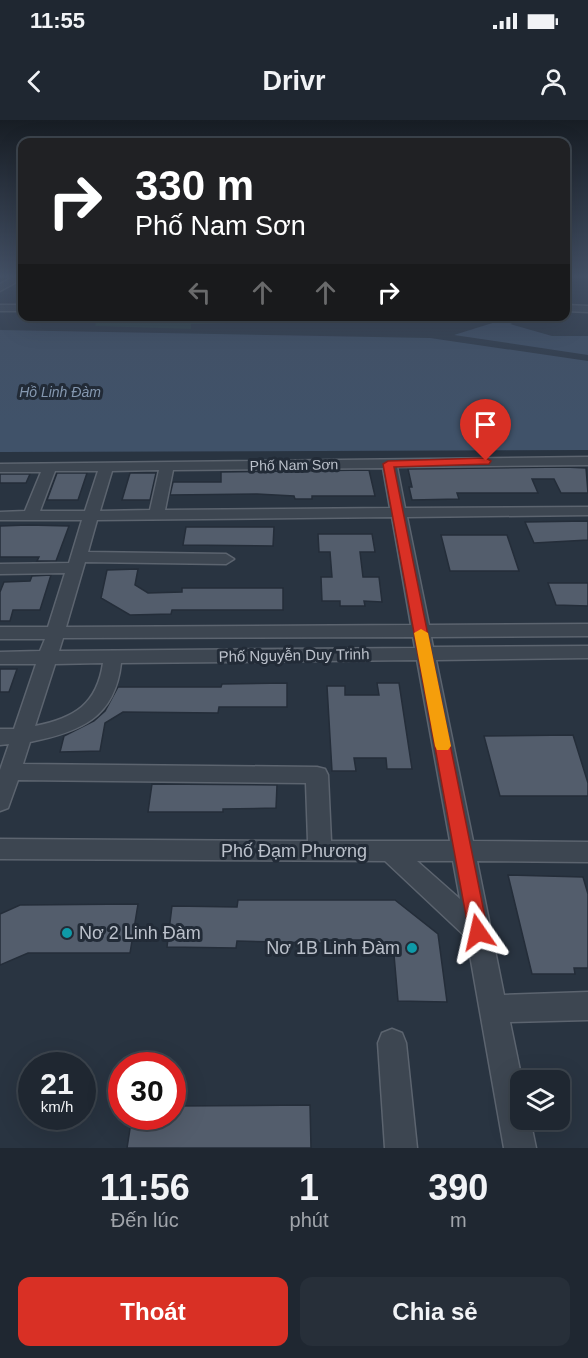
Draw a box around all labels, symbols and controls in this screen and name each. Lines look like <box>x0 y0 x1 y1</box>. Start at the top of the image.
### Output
text: 11:55 <box>30 8 85 33</box>
icon: back <box>18 65 51 98</box>
icon: person <box>537 65 570 98</box>
text: Drivr <box>262 66 326 96</box>
icon: right <box>36 162 114 240</box>
text: 330 m <box>135 162 254 209</box>
text: Phố Nam Sơn <box>135 211 306 241</box>
icon: left <box>183 276 216 309</box>
icon: ahead <box>246 276 279 309</box>
icon: ahead <box>309 276 342 309</box>
icon: right <box>372 276 405 309</box>
water label: Hồ Linh Đàm <box>19 384 101 400</box>
pin <box>460 399 511 461</box>
icon: arrive <box>469 408 502 441</box>
street label: Phố Nam Sơn <box>250 456 338 474</box>
street label: Phố Nguyễn Duy Trinh <box>218 645 370 665</box>
street label: Phố Đạm Phương <box>221 841 367 861</box>
position arrow <box>446 900 510 964</box>
place label: Nơ 2 Linh Đàm <box>79 923 201 943</box>
marker: Nơ 2 Linh Đàm <box>60 926 74 940</box>
place label: Nơ 1B Linh Đàm <box>266 938 400 958</box>
marker: Nơ 1B Linh Đàm <box>405 941 419 955</box>
speed limit sign: 30 <box>108 1052 186 1130</box>
text: 21 <box>40 1067 74 1100</box>
map controls <box>510 1070 570 1130</box>
button: layers <box>510 1070 570 1130</box>
text: km/h <box>41 1098 73 1115</box>
text: 11:56 <box>100 1167 190 1208</box>
text: 1 <box>299 1167 319 1208</box>
text: 390 <box>428 1167 488 1208</box>
text: Đến lúc <box>111 1209 179 1231</box>
text: phút <box>290 1209 328 1231</box>
text: m <box>450 1209 467 1231</box>
button: Thoát <box>18 1277 288 1346</box>
button: Chia sẻ <box>300 1277 570 1346</box>

